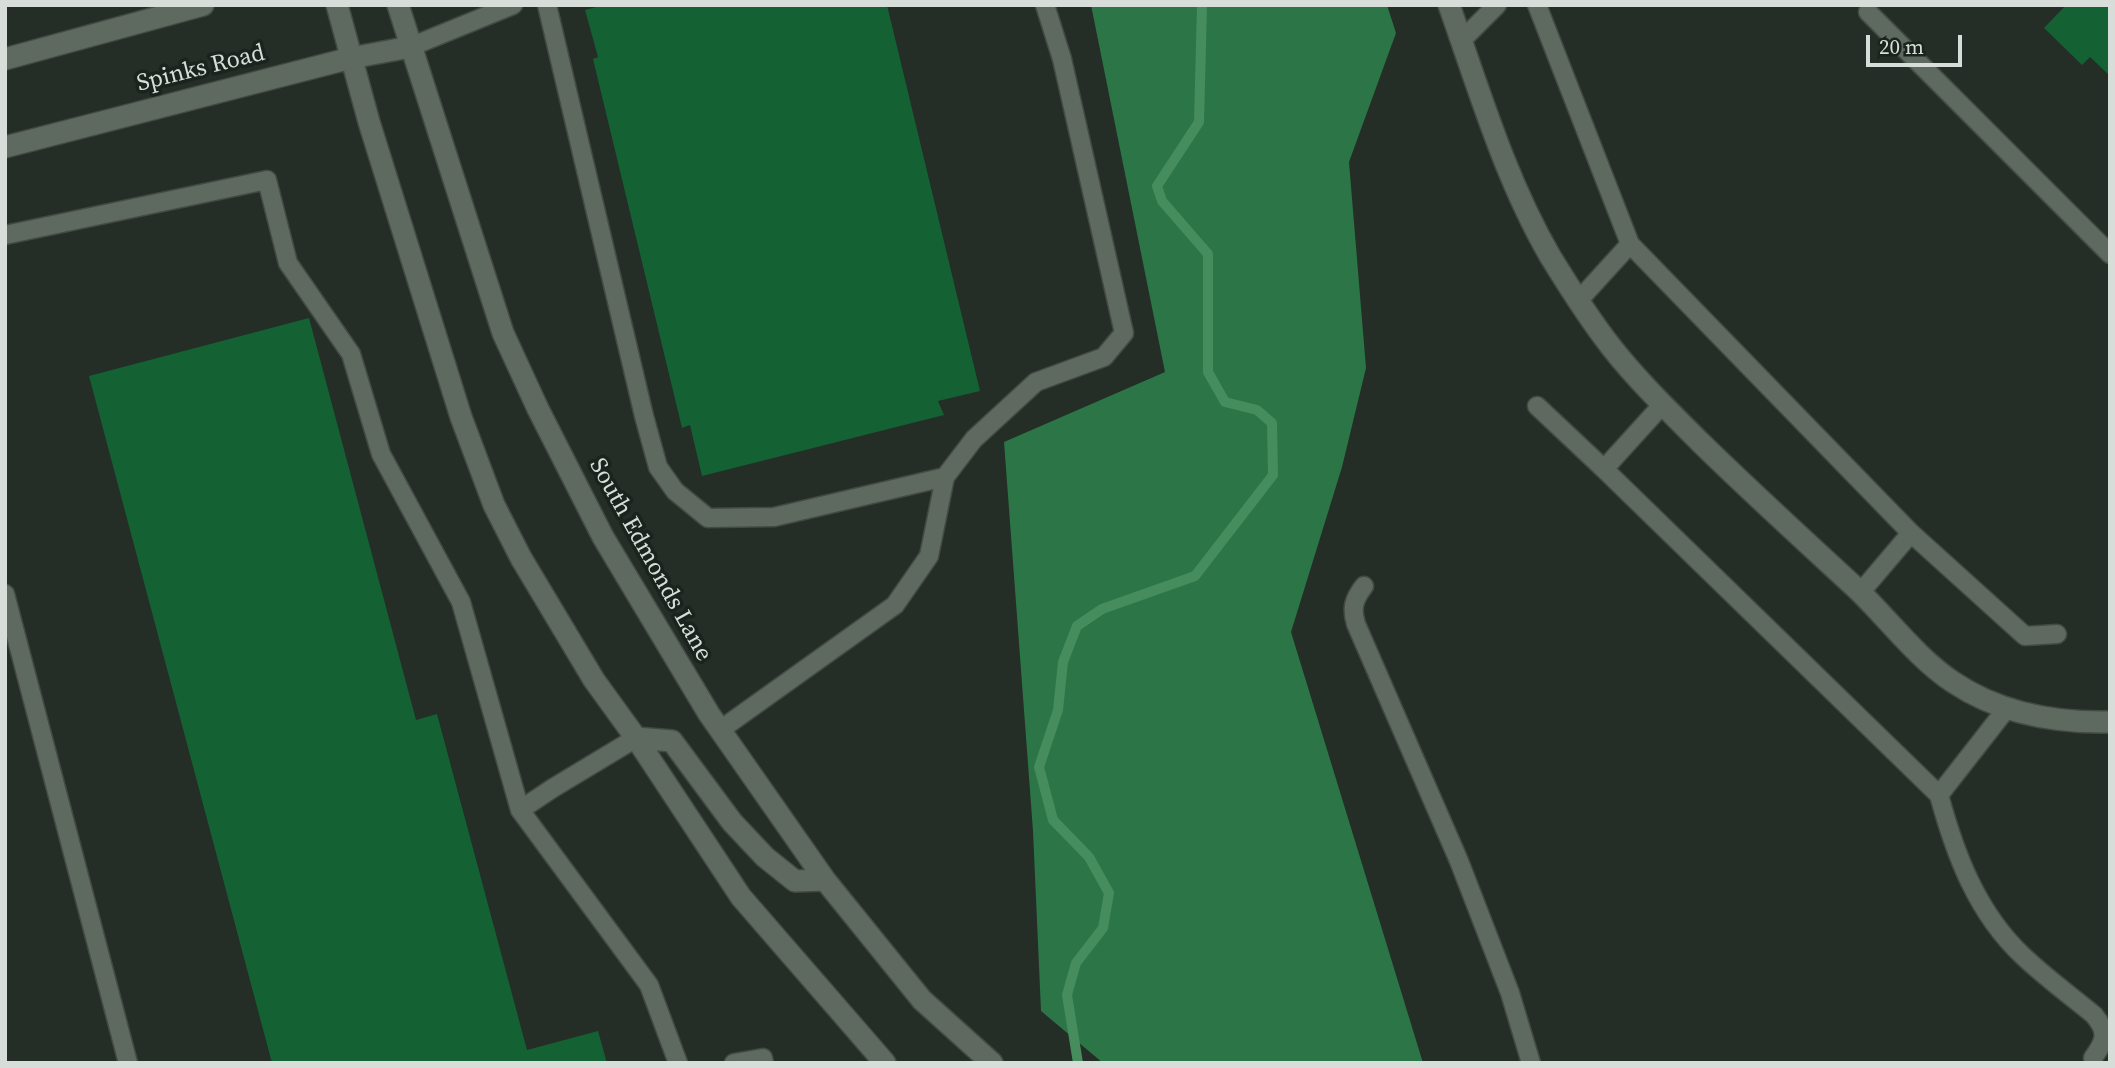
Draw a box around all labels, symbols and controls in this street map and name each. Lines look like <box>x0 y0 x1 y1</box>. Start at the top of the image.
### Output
scale bar <box>1870 21 1966 65</box>
text: 20 m <box>1879 32 1924 61</box>
street label: Spinks Road <box>134 39 268 99</box>
street label: South Edmonds Lane <box>582 454 718 666</box>

